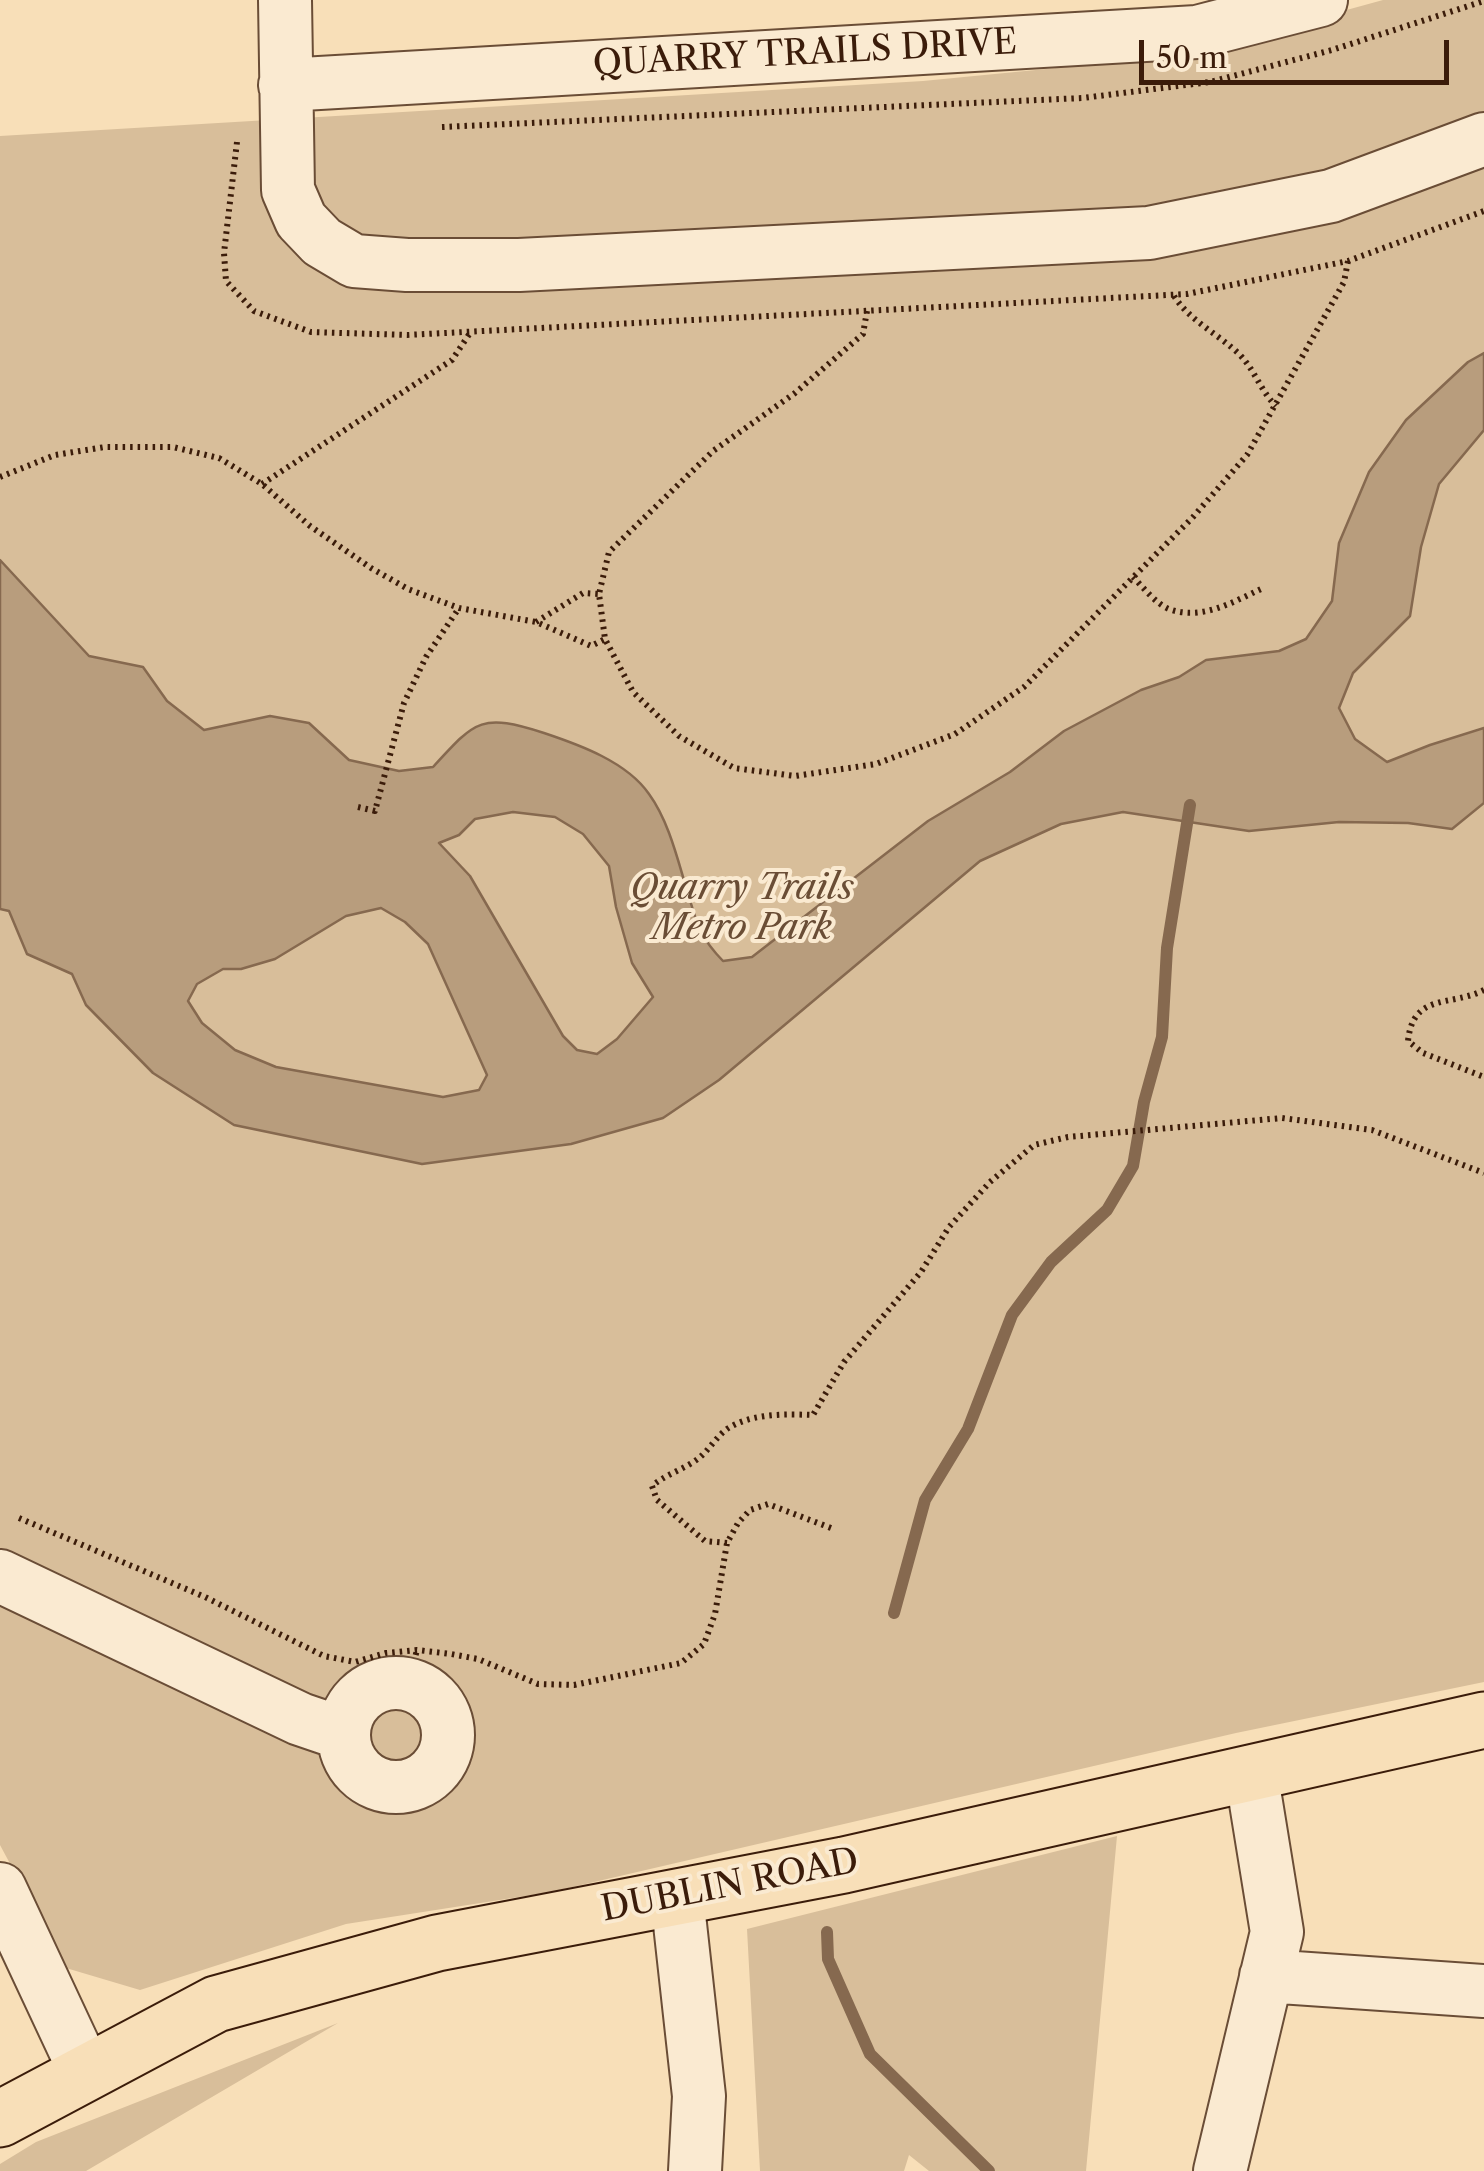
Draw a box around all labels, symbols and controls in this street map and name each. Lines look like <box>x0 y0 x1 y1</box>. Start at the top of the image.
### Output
scale bar <box>1144 20 1454 82</box>
street label: QUARRY TRAILS DRIVE <box>592 22 1018 86</box>
text: 50 m <box>1156 39 1227 76</box>
park label: Quarry Trails Metro Park <box>630 868 854 950</box>
street label: DUBLIN ROAD <box>598 1840 862 1932</box>

